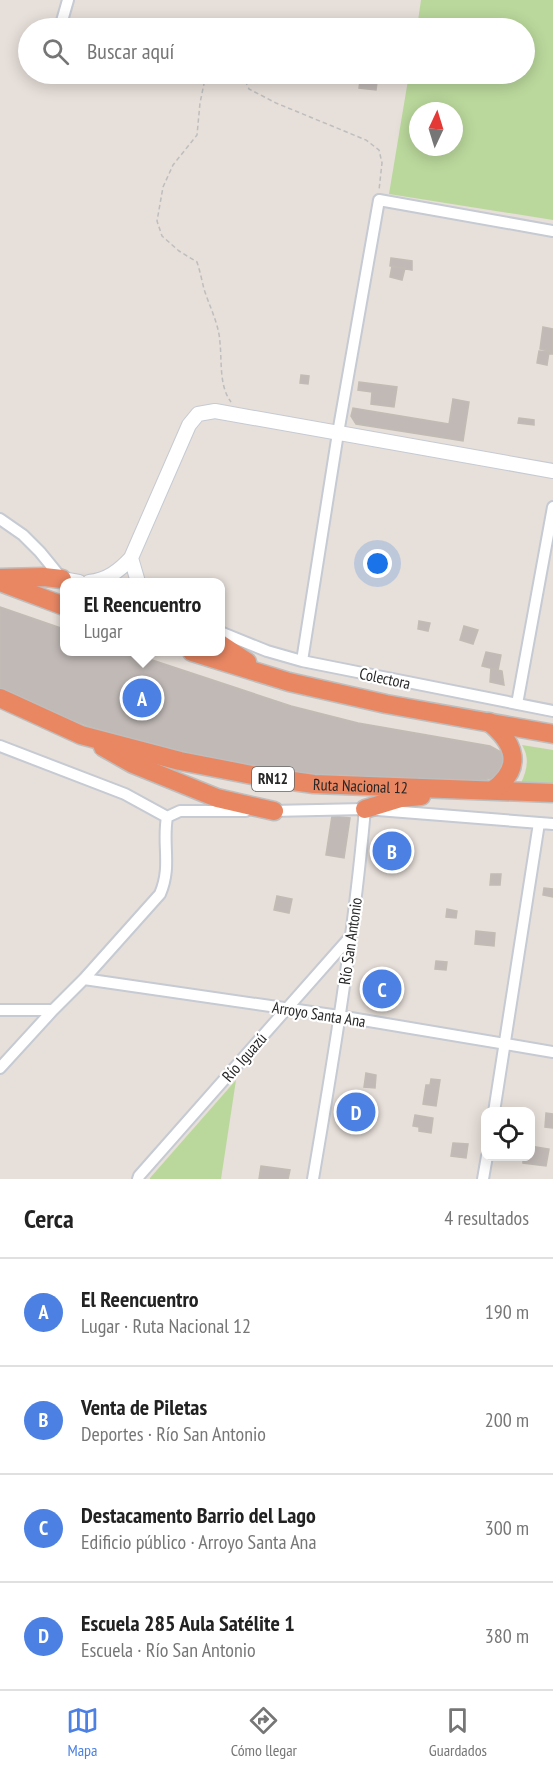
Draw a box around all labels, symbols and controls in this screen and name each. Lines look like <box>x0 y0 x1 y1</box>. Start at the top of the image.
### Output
search box <box>18 18 535 84</box>
icon: search <box>39 35 72 68</box>
text: Buscar aquí <box>87 37 174 65</box>
north arrow <box>409 102 463 156</box>
your location <box>363 549 392 578</box>
popup <box>60 578 225 656</box>
text: El Reencuentro <box>84 590 201 618</box>
text: Lugar <box>84 618 122 644</box>
street label: Colectora <box>358 663 412 693</box>
pin: A <box>122 676 162 720</box>
road number: RN12 <box>252 767 294 791</box>
street label: Ruta Nacional 12 <box>313 774 408 798</box>
pin: B <box>372 828 412 874</box>
street label: Río San Antonio <box>334 896 366 986</box>
pin: C <box>362 966 401 1012</box>
street label: Arroyo Santa Ana <box>271 997 367 1031</box>
street label: Río Iguazú <box>217 1028 271 1086</box>
pin: D <box>336 1090 376 1134</box>
map controls <box>481 1107 535 1161</box>
button: locate <box>481 1107 535 1161</box>
text: Cerca <box>24 1202 74 1235</box>
text: 4 resultados <box>444 1205 529 1231</box>
text: El Reencuentro <box>81 1285 199 1313</box>
text: A <box>38 1299 49 1325</box>
text: 190 m <box>485 1299 529 1325</box>
text: Lugar · Ruta Nacional 12 <box>81 1313 251 1339</box>
text: Venta de Piletas <box>81 1393 207 1421</box>
text: B <box>39 1407 48 1433</box>
text: 200 m <box>485 1407 529 1433</box>
text: Deportes · Río San Antonio <box>81 1421 266 1447</box>
text: Destacamento Barrio del Lago <box>81 1501 316 1529</box>
text: C <box>39 1515 48 1541</box>
text: 300 m <box>485 1515 529 1541</box>
text: Edificio público · Arroyo Santa Ana <box>81 1529 316 1555</box>
text: Escuela 285 Aula Satélite 1 <box>81 1609 295 1637</box>
text: D <box>38 1623 49 1649</box>
text: 380 m <box>485 1623 529 1649</box>
text: Escuela · Río San Antonio <box>81 1637 256 1663</box>
tab: Mapa <box>66 1704 99 1760</box>
tab: Cómo llegar <box>231 1704 297 1760</box>
tab: Guardados <box>429 1704 487 1760</box>

